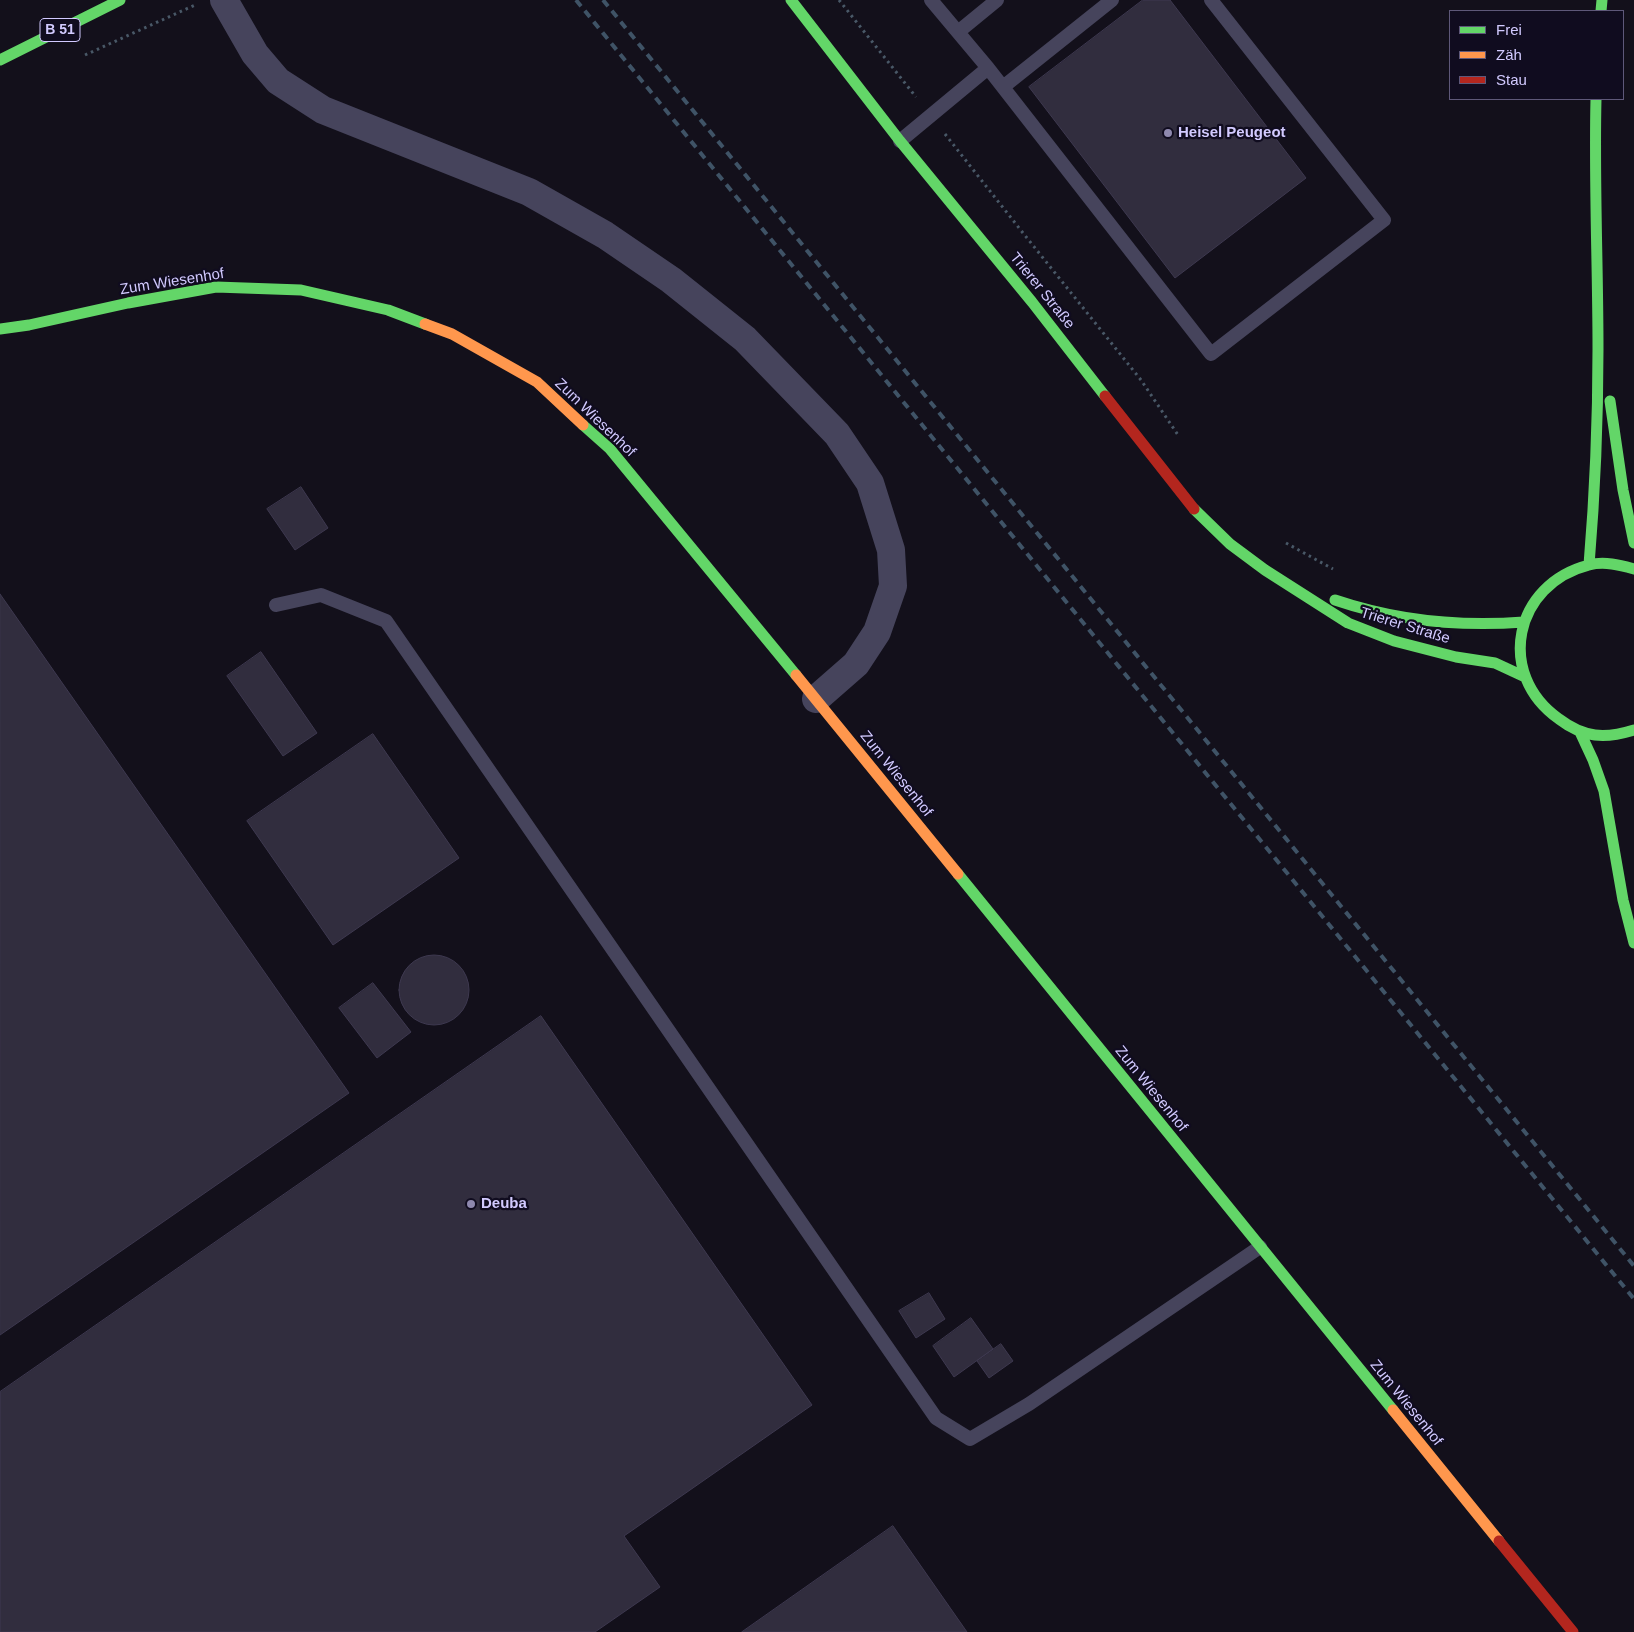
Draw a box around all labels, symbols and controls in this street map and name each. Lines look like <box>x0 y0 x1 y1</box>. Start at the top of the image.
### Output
legend <box>1449 10 1624 100</box>
road number: B 51 <box>40 18 80 42</box>
text: Frei <box>1496 21 1522 38</box>
text: Zäh <box>1496 46 1522 63</box>
text: Stau <box>1496 71 1527 88</box>
place label: Heisel Peugeot <box>1178 124 1286 142</box>
marker: Heisel Peugeot <box>1162 127 1174 139</box>
street label: Trierer Straße <box>1006 249 1078 333</box>
street label: Zum Wiesenhof <box>119 265 225 299</box>
street label: Zum Wiesenhof <box>551 375 639 461</box>
street label: Trierer Straße <box>1358 604 1452 648</box>
street label: Zum Wiesenhof <box>856 728 936 820</box>
street label: Zum Wiesenhof <box>1111 1043 1191 1135</box>
place label: Deuba <box>481 1195 527 1213</box>
marker: Deuba <box>465 1198 477 1210</box>
street label: Zum Wiesenhof <box>1366 1357 1446 1449</box>

